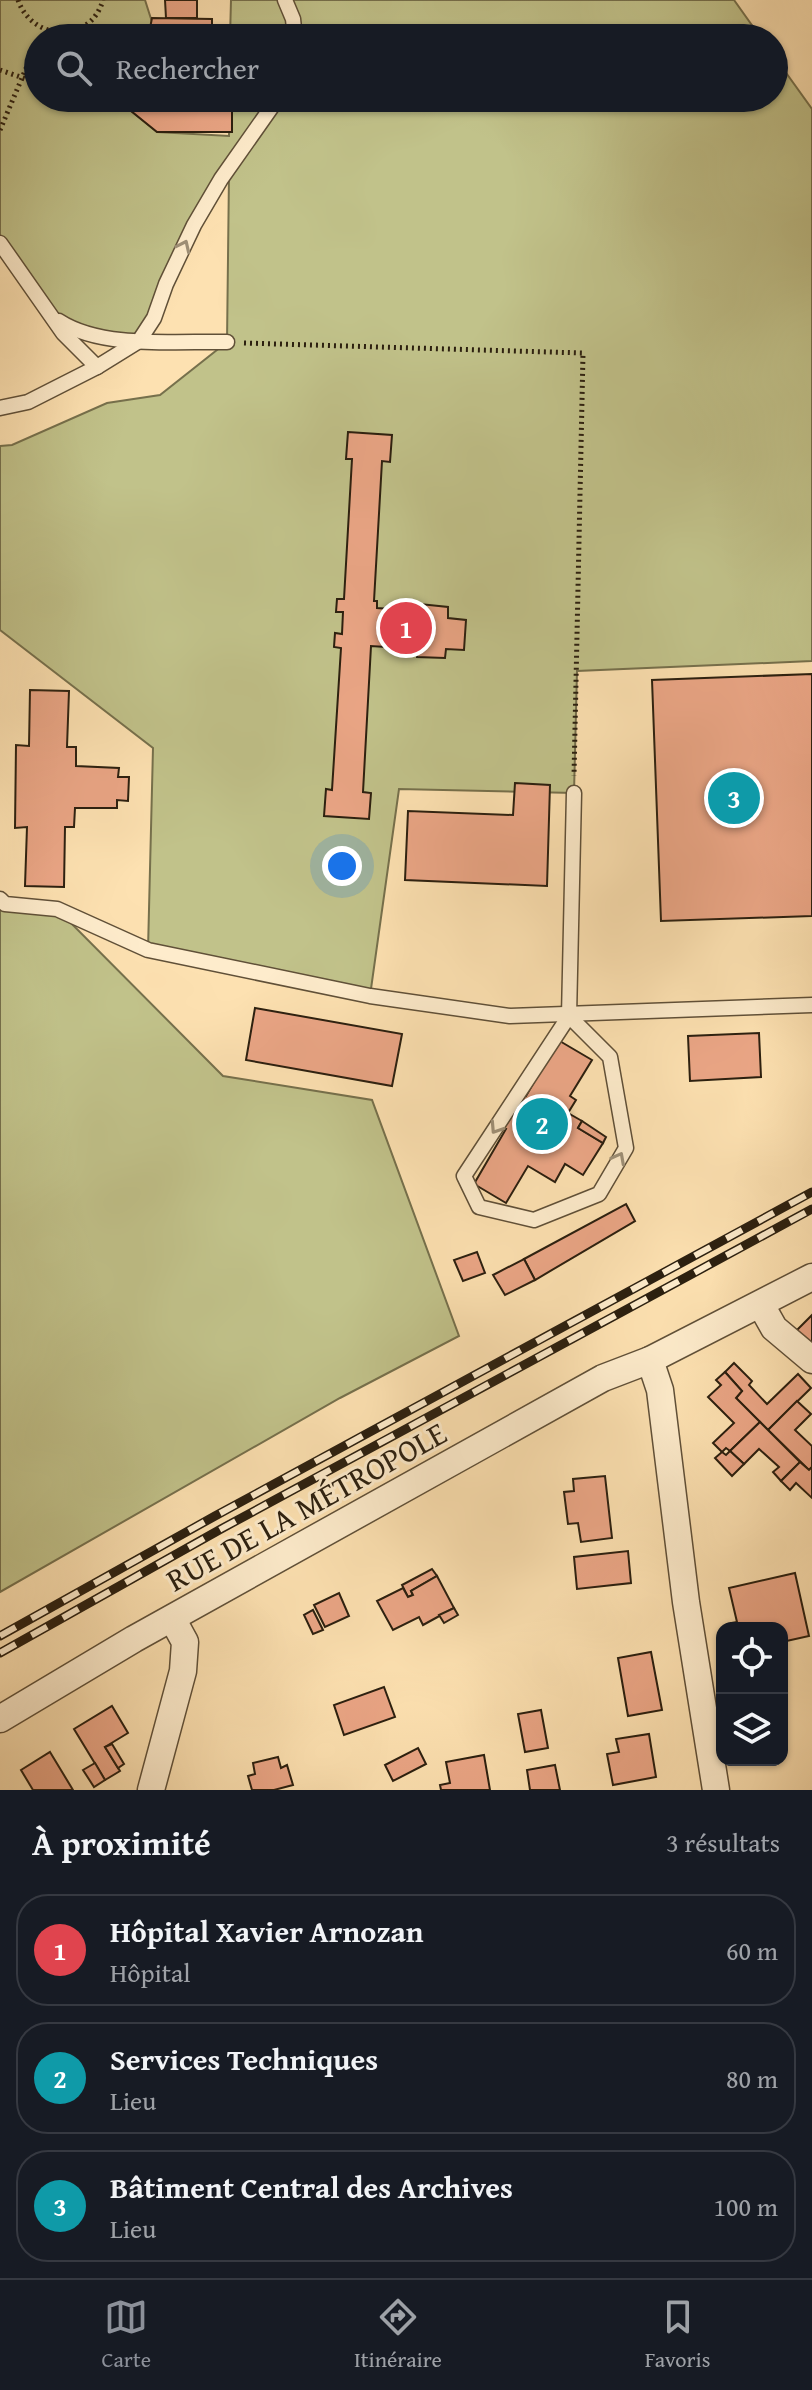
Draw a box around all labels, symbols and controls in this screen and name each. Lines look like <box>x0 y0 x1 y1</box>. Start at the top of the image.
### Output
search box <box>24 24 788 112</box>
icon: search <box>52 46 96 90</box>
text: Rechercher <box>116 46 259 90</box>
one-way arrow <box>174 240 190 254</box>
pin: 1 <box>380 598 432 658</box>
pin: 3 <box>708 768 760 828</box>
your location <box>322 846 362 886</box>
pin: 2 <box>516 1094 568 1154</box>
one-way arrow <box>490 1119 505 1133</box>
one-way arrow <box>610 1152 625 1166</box>
street label: RUE DE LA MÉTROPOLE <box>157 1409 455 1603</box>
map controls <box>716 1622 788 1766</box>
button: locate <box>716 1622 788 1694</box>
button: layers <box>716 1694 788 1766</box>
text: À proximité <box>32 1818 211 1867</box>
text: 3 résultats <box>666 1823 780 1862</box>
text: Hôpital Xavier Arnozan <box>110 1909 424 1953</box>
text: 1 <box>53 1931 67 1970</box>
text: 60 m <box>726 1931 778 1970</box>
text: Hôpital <box>110 1953 191 1992</box>
text: Services Techniques <box>110 2037 378 2081</box>
text: 2 <box>53 2059 67 2098</box>
text: 80 m <box>726 2059 778 2098</box>
text: Lieu <box>110 2081 156 2120</box>
text: Bâtiment Central des Archives <box>110 2165 513 2209</box>
text: 3 <box>53 2187 67 2226</box>
text: 100 m <box>713 2187 778 2226</box>
text: Lieu <box>110 2209 156 2248</box>
tab: Carte <box>101 2295 151 2375</box>
tab: Itinéraire <box>354 2295 442 2375</box>
tab: Favoris <box>645 2295 711 2375</box>

